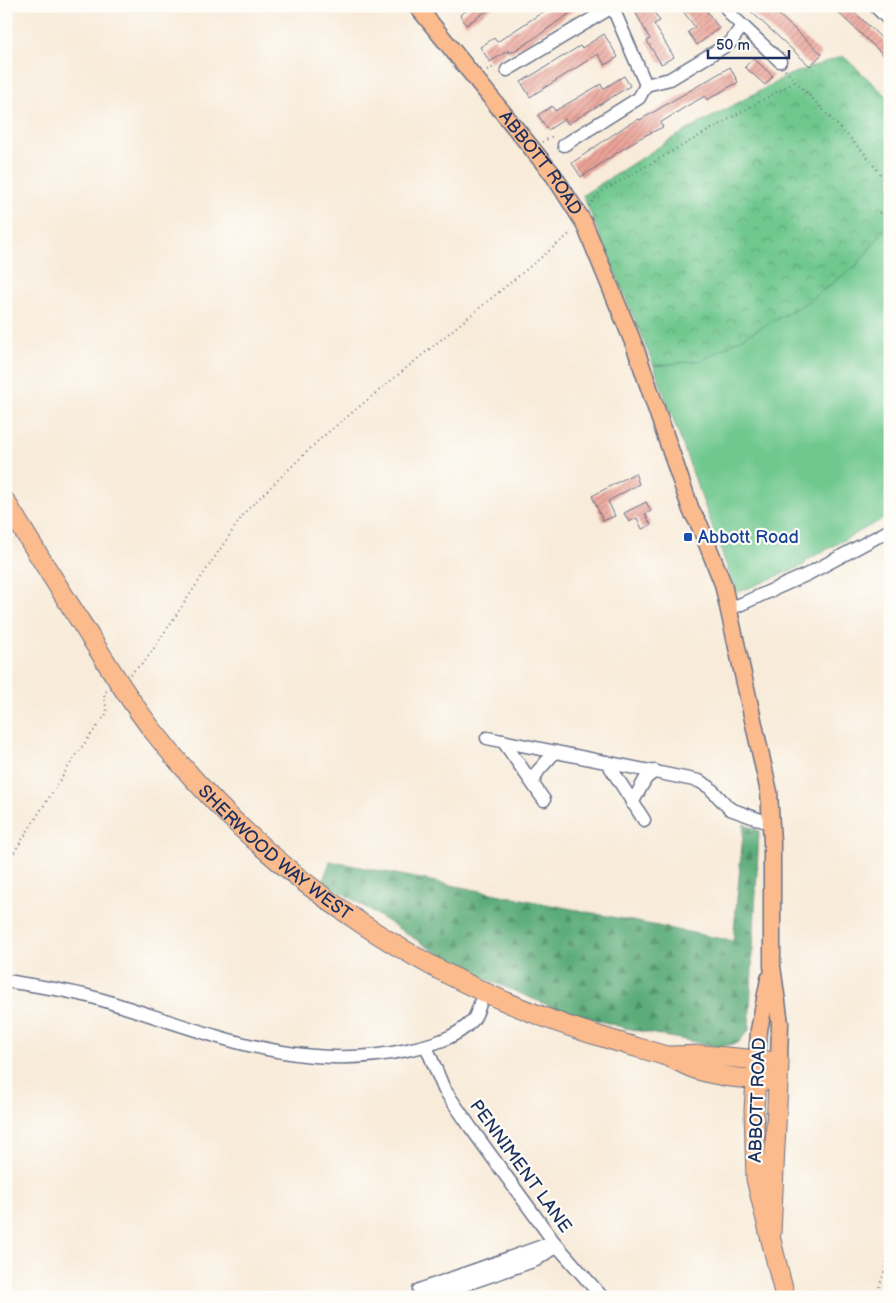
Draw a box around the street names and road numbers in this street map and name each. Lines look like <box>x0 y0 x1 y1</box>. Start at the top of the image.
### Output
street label: ABBOTT ROAD <box>495 107 586 219</box>
street label: SHERWOOD WAY WEST <box>194 781 356 925</box>
street label: ABBOTT ROAD <box>745 1037 770 1163</box>
street label: PENNIMENT LANE <box>465 1096 576 1237</box>

